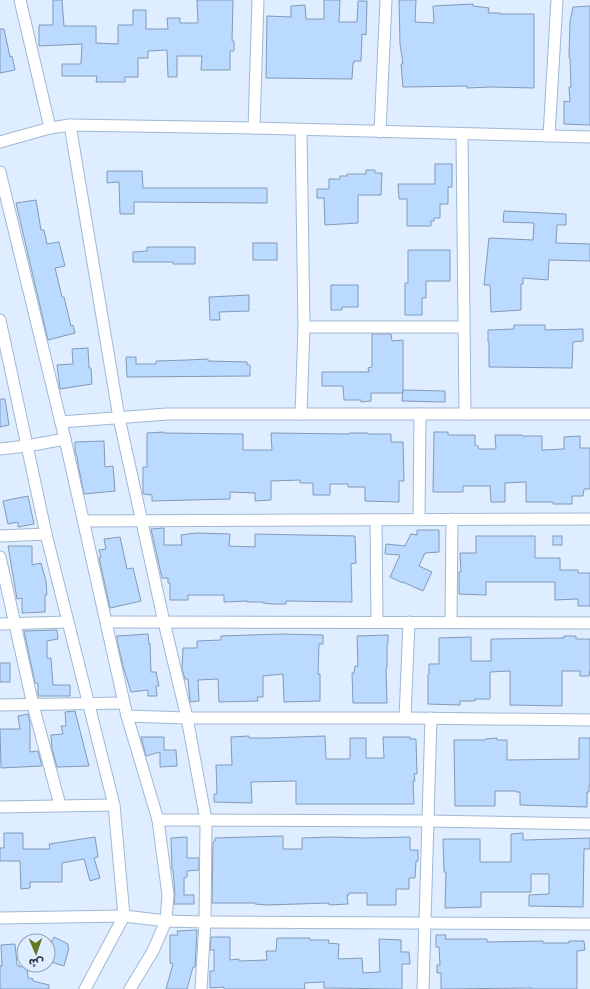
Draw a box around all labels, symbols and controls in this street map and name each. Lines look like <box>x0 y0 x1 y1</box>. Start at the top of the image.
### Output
north arrow <box>16 933 56 973</box>
text: ش <box>29 956 44 969</box>

